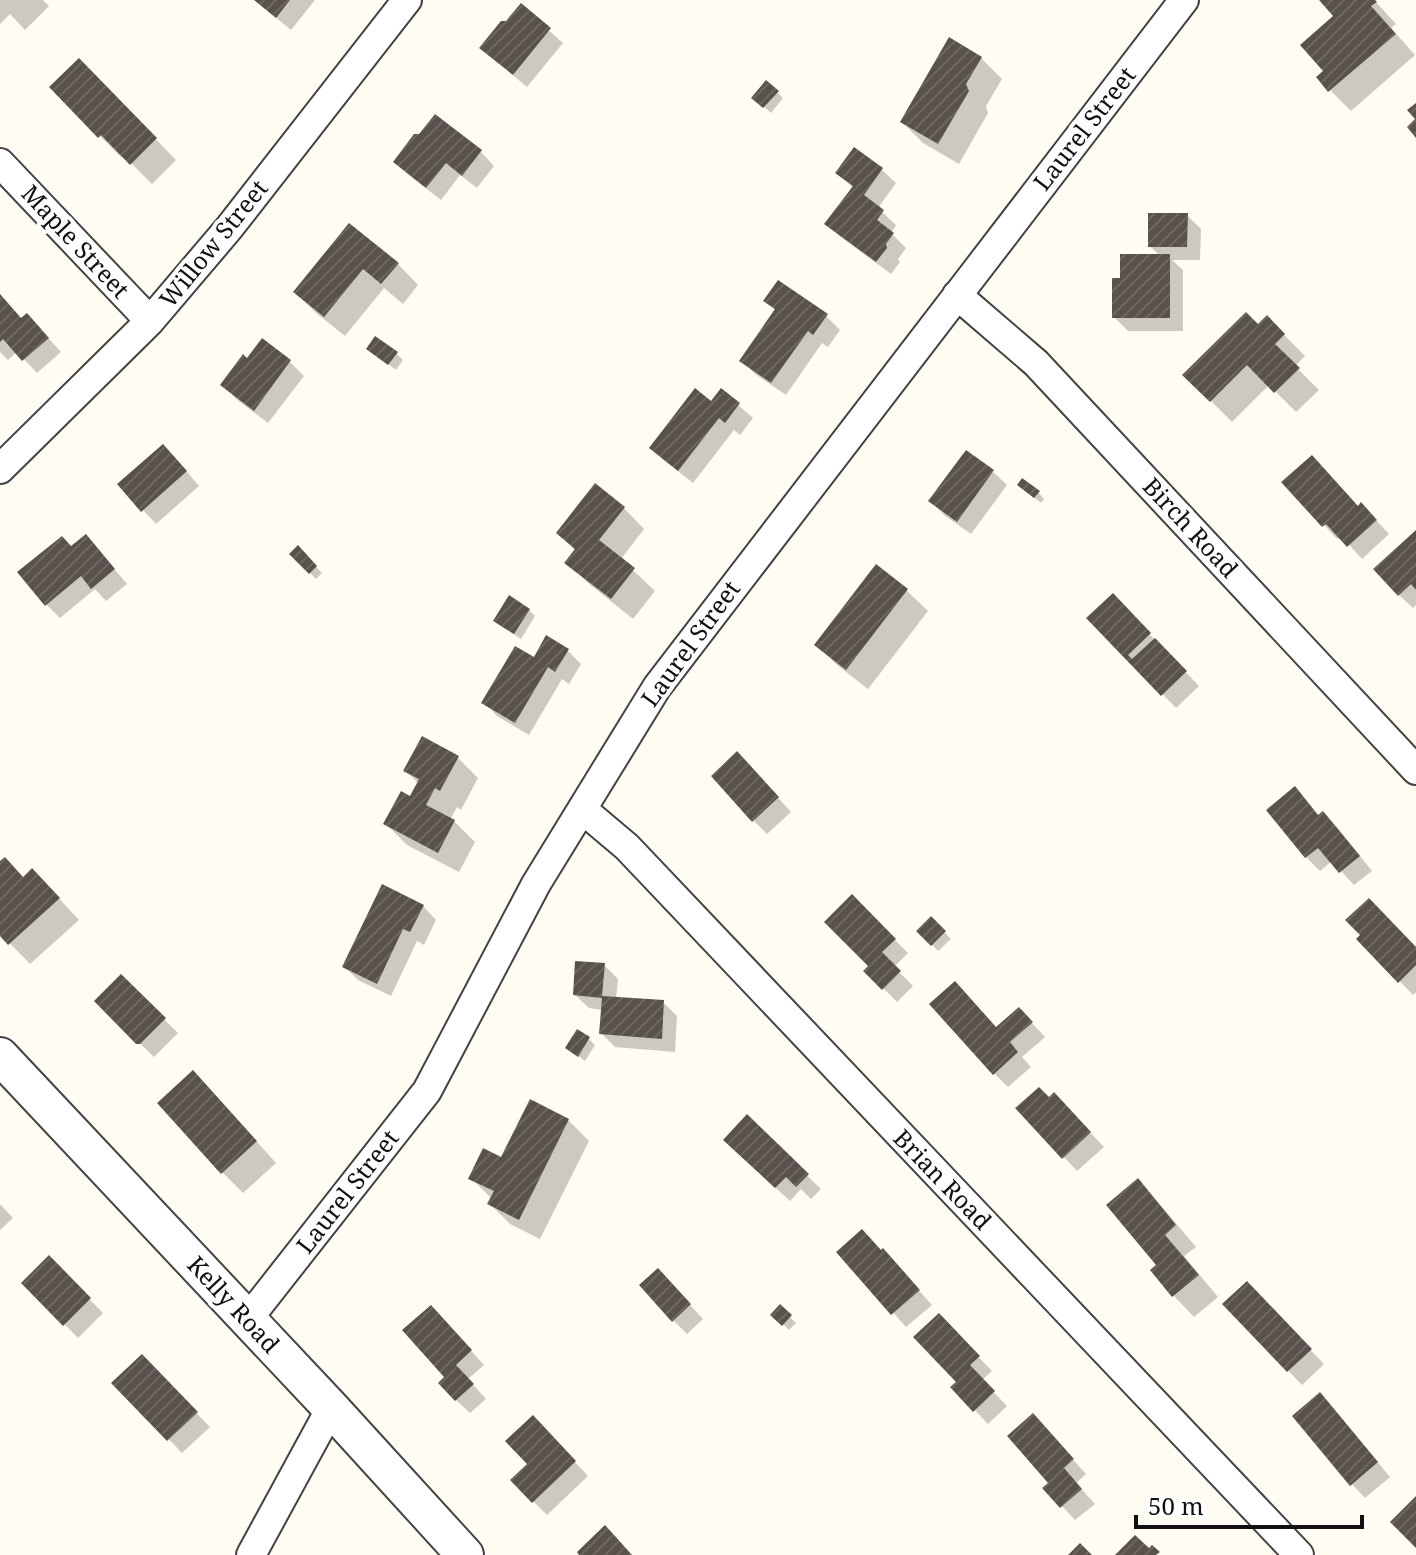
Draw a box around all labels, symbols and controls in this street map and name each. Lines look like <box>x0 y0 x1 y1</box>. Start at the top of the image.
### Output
street label: Laurel Street <box>1025 59 1143 197</box>
street label: Willow Street <box>151 172 275 314</box>
street label: Maple Street <box>15 177 137 305</box>
street label: Birch Road <box>1136 470 1246 584</box>
street label: Laurel Street <box>633 573 747 713</box>
street label: Laurel Street <box>288 1122 406 1260</box>
street label: Brian Road <box>887 1122 999 1237</box>
street label: Kelly Road <box>181 1248 288 1360</box>
scale bar <box>1136 1479 1362 1529</box>
text: 50 m <box>1148 1489 1204 1522</box>

